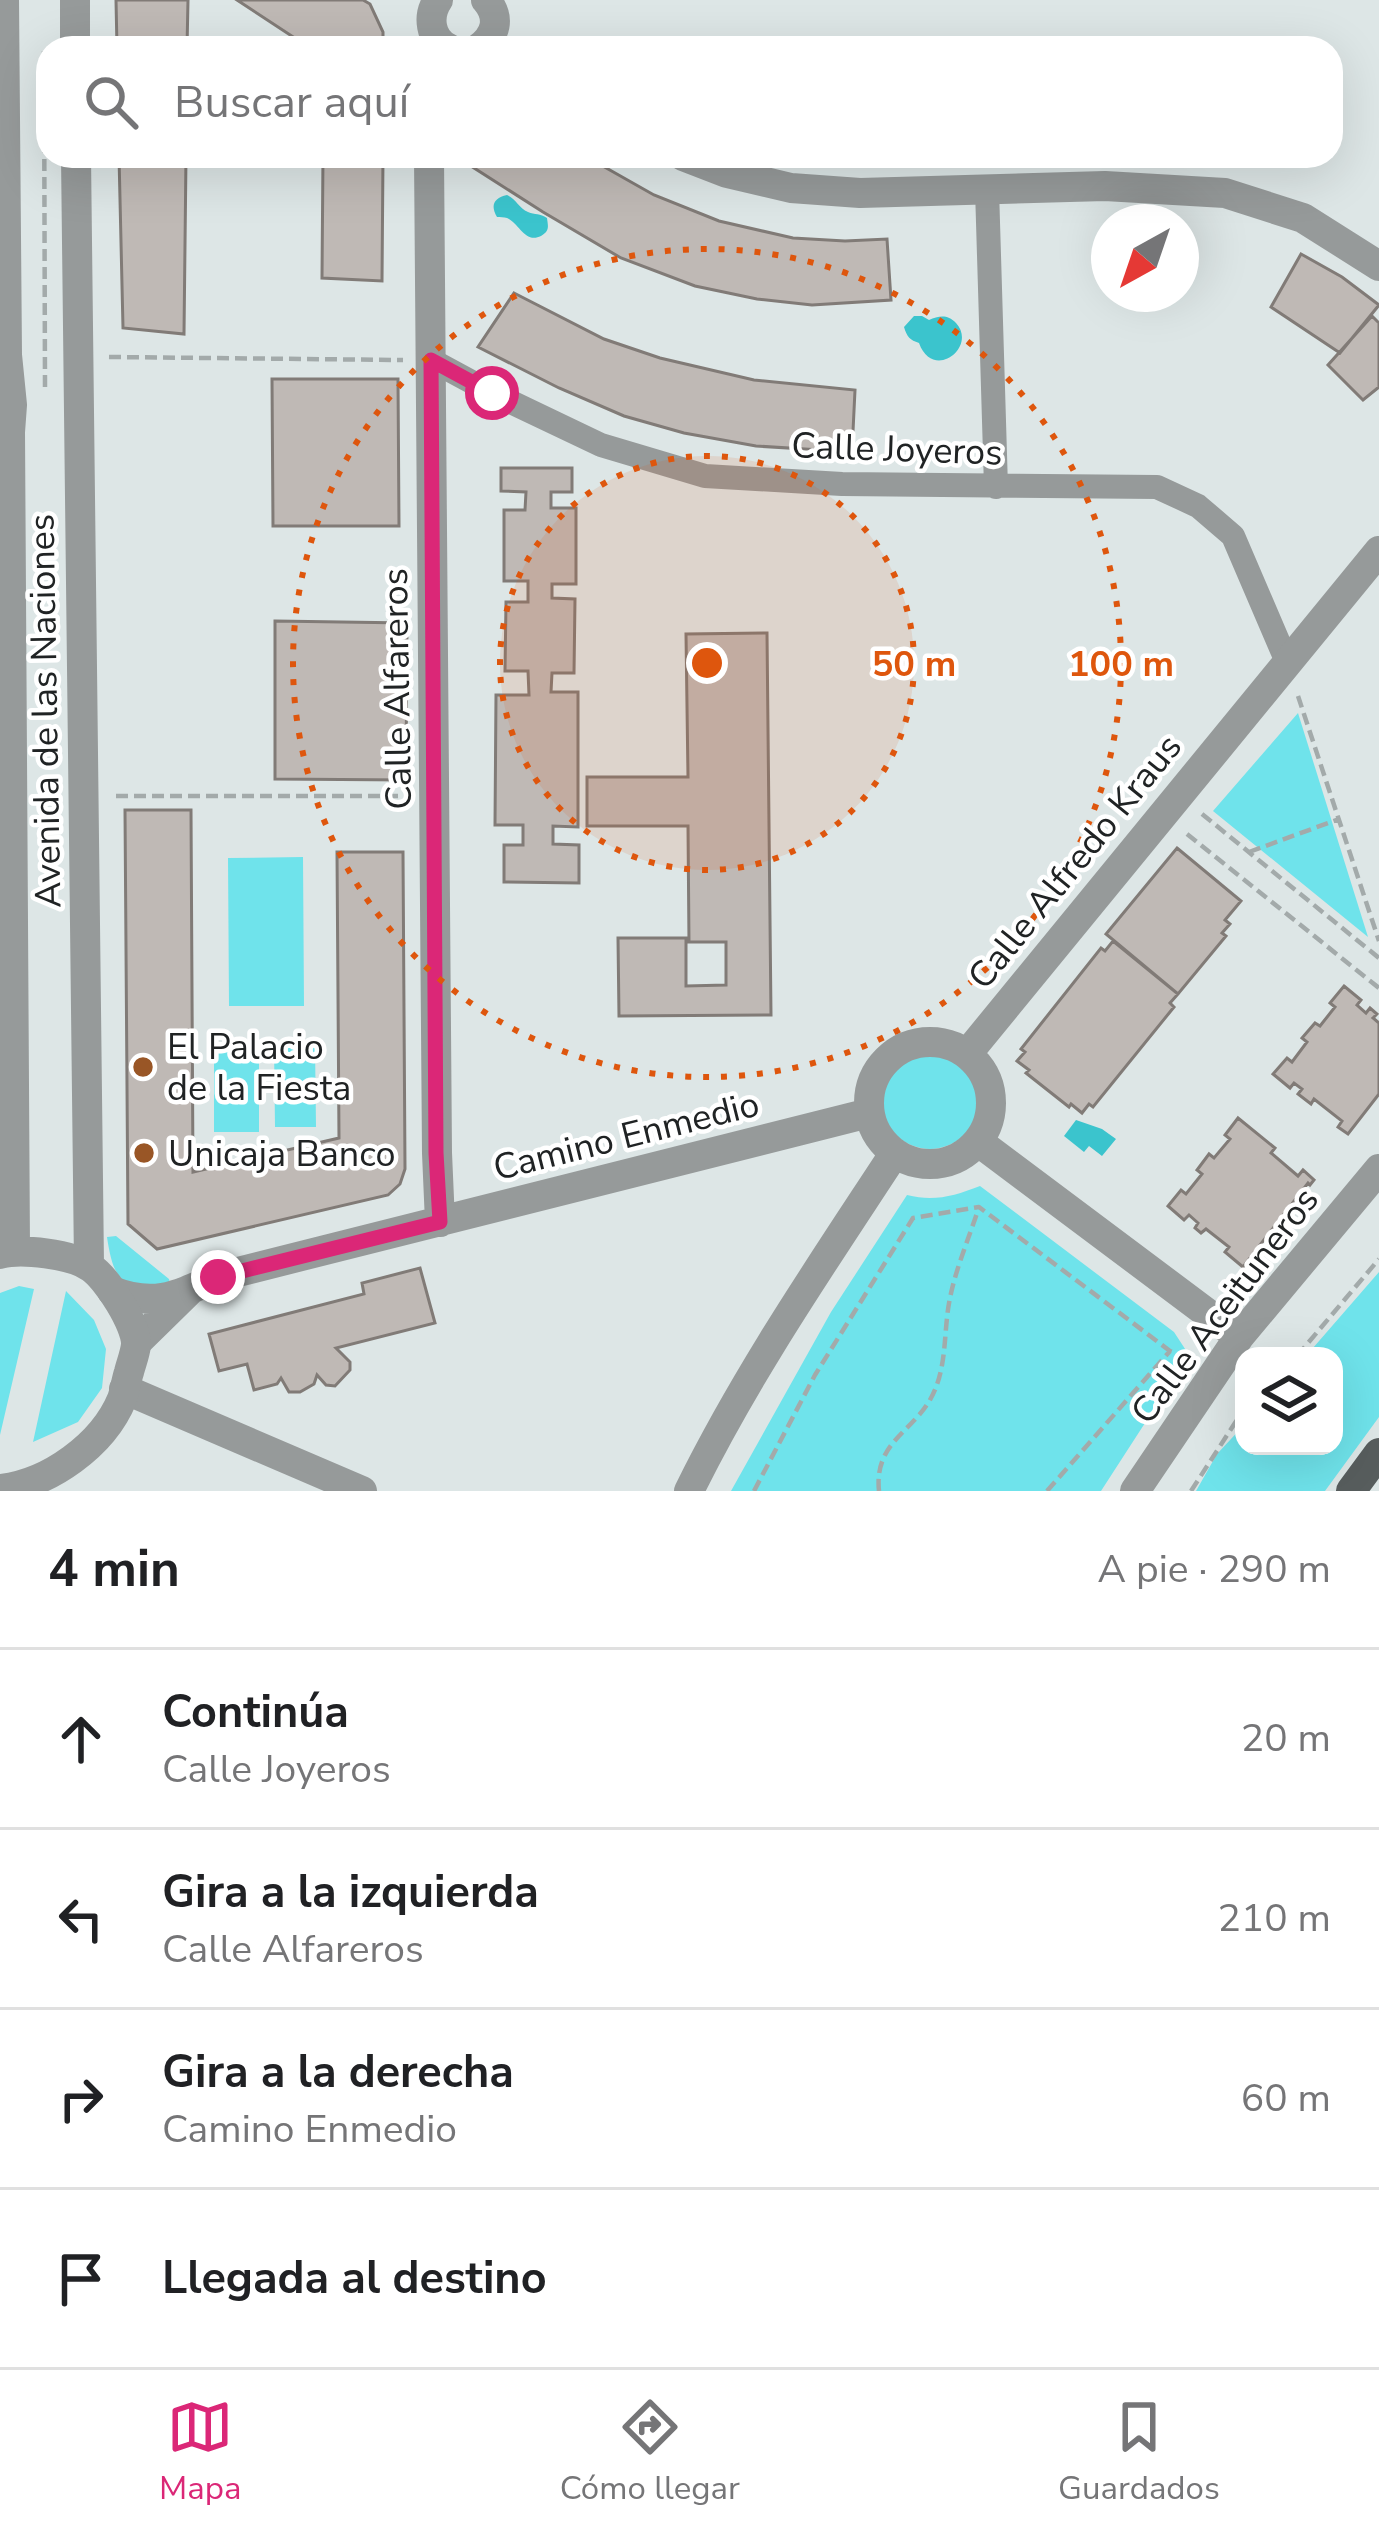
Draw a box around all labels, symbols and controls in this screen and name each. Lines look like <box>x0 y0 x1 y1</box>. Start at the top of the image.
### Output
search box <box>36 36 1343 168</box>
icon: search <box>78 69 144 135</box>
text: Buscar aquí <box>174 72 409 133</box>
north arrow <box>1091 204 1199 312</box>
route start <box>465 366 519 420</box>
street label: Calle Joyeros <box>791 421 1003 478</box>
street label: Avenida de las Naciones <box>18 513 73 908</box>
street label: Calle Alfareros <box>371 568 424 810</box>
text: 50 m <box>872 640 956 689</box>
text: 100 m <box>1068 640 1174 689</box>
centre of rings <box>686 642 728 684</box>
street label: Calle Alfredo Kraus <box>957 724 1193 1000</box>
place label: El Palacio de la Fiesta <box>167 1023 351 1113</box>
marker: El Palacio de la Fiesta <box>130 1054 156 1080</box>
street label: Camino Enmedio <box>488 1080 764 1193</box>
place label: Unicaja Banco <box>168 1130 396 1179</box>
marker: Unicaja Banco <box>131 1140 157 1166</box>
street label: Calle Aceituneros <box>1120 1178 1330 1434</box>
route end <box>191 1250 245 1304</box>
map controls <box>1235 1347 1343 1455</box>
button: layers <box>1235 1347 1343 1455</box>
text: 4 min <box>48 1534 180 1604</box>
text: A pie · 290 m <box>1097 1543 1331 1596</box>
text: Continúa <box>162 1682 349 1743</box>
icon: ahead <box>48 1706 114 1772</box>
text: 20 m <box>1241 1712 1331 1765</box>
text: Calle Joyeros <box>162 1743 391 1796</box>
text: Gira a la izquierda <box>162 1862 539 1923</box>
icon: left <box>48 1886 114 1952</box>
text: 210 m <box>1217 1892 1331 1945</box>
text: Calle Alfareros <box>162 1923 424 1976</box>
text: Gira a la derecha <box>162 2042 514 2103</box>
icon: right <box>48 2066 114 2132</box>
text: 60 m <box>1241 2072 1331 2125</box>
text: Camino Enmedio <box>162 2103 457 2156</box>
icon: arrive <box>48 2246 114 2312</box>
text: Llegada al destino <box>162 2248 547 2309</box>
tab: Mapa <box>159 2394 242 2511</box>
tab: Cómo llegar <box>560 2394 740 2511</box>
tab: Guardados <box>1058 2394 1220 2511</box>

